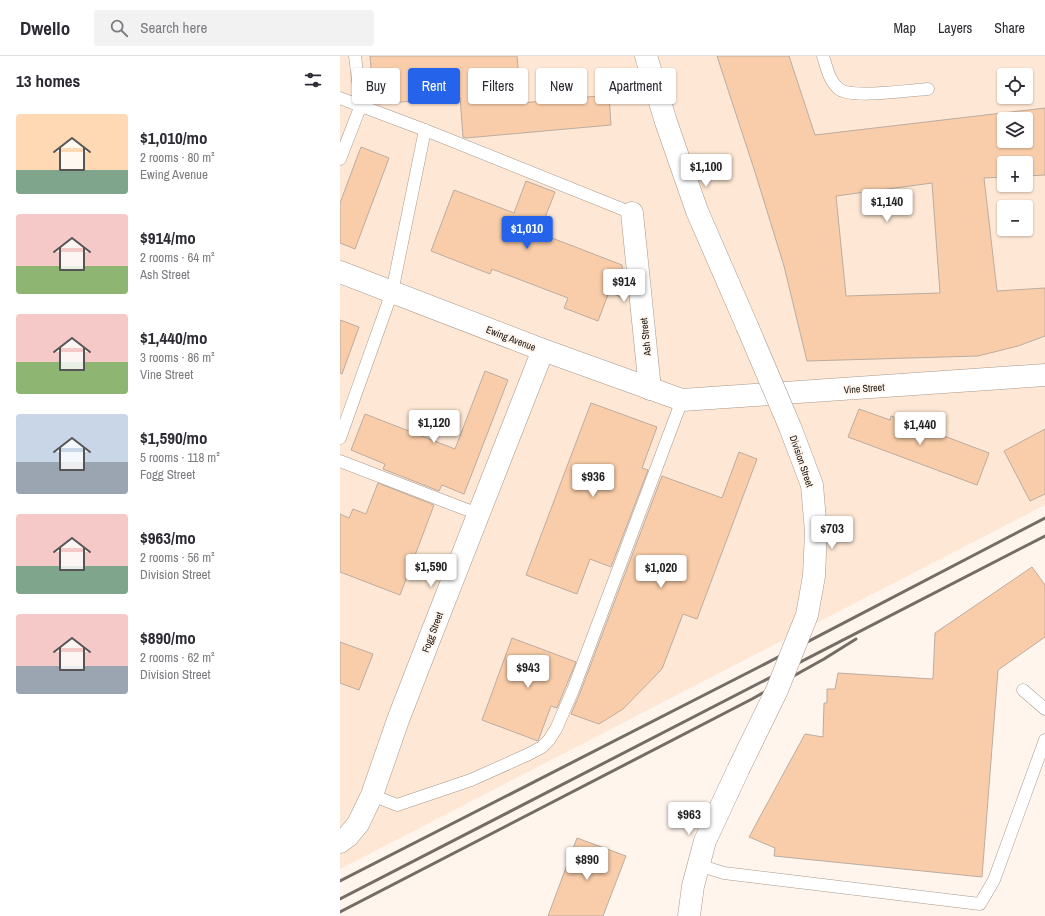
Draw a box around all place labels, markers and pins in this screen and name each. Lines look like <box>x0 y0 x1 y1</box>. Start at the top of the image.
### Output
pin: $1,100 <box>673 154 739 188</box>
pin: $1,140 <box>854 189 920 223</box>
pin: $1,010 <box>494 216 560 250</box>
pin: $914 <box>600 269 648 303</box>
pin: $1,120 <box>401 410 467 444</box>
pin: $1,440 <box>887 412 953 446</box>
pin: $936 <box>569 464 617 498</box>
pin: $703 <box>808 516 856 550</box>
pin: $1,590 <box>398 554 464 588</box>
pin: $1,020 <box>628 555 694 589</box>
pin: $943 <box>504 655 552 689</box>
pin: $963 <box>665 802 713 836</box>
pin: $890 <box>563 847 611 881</box>

